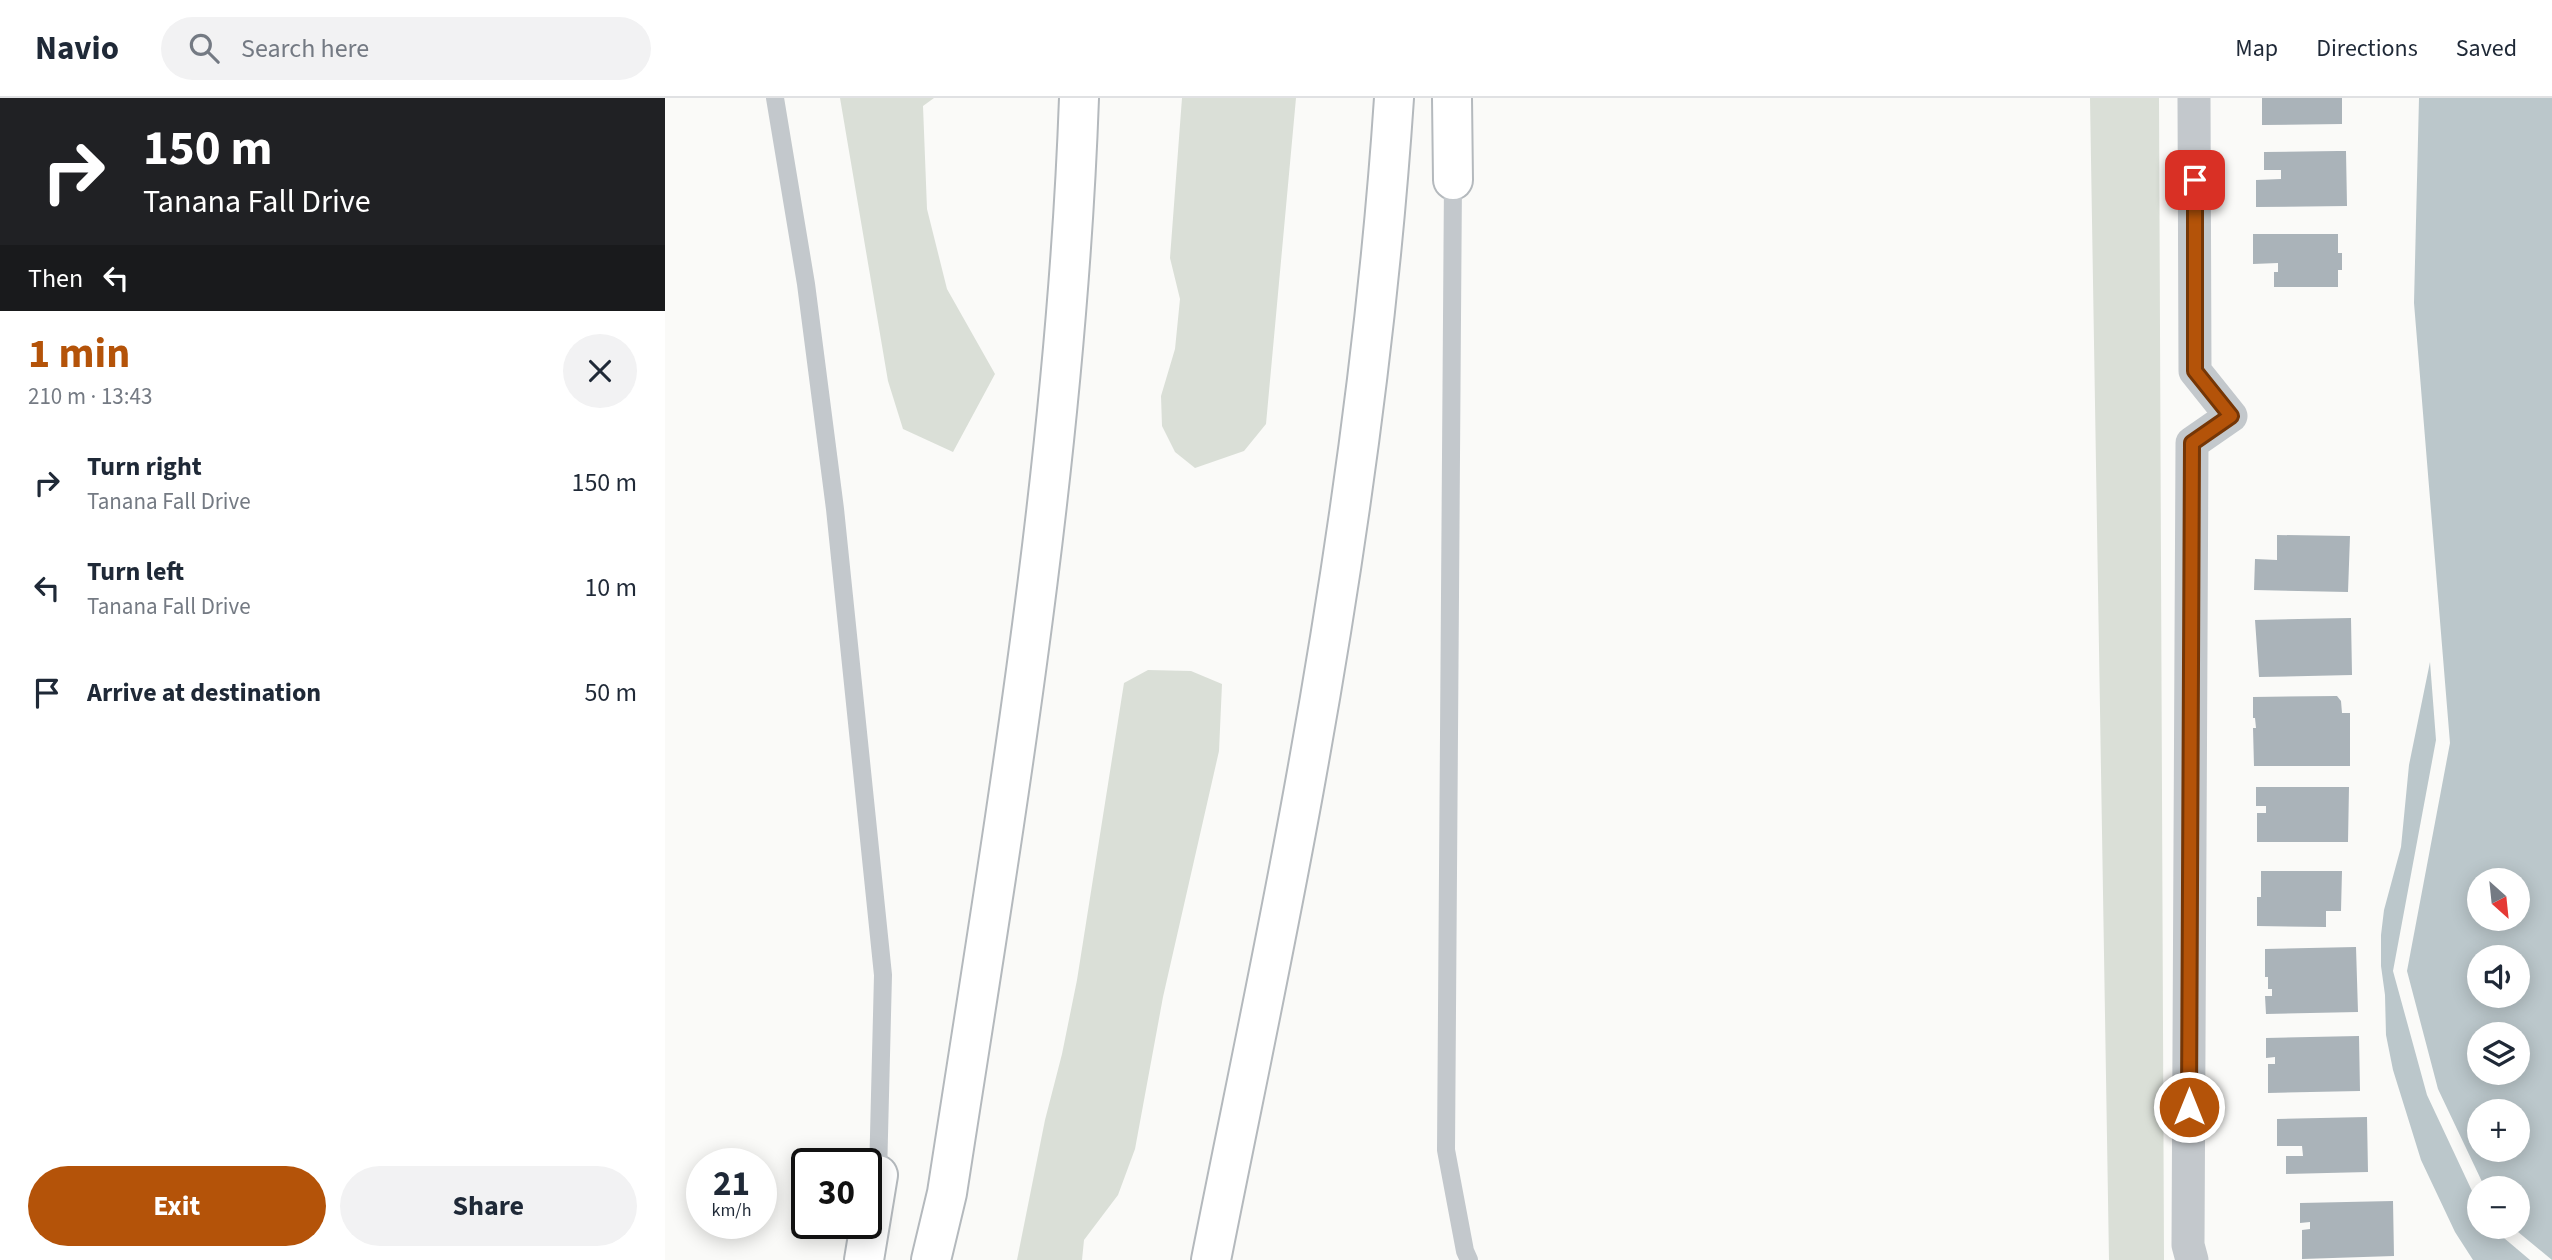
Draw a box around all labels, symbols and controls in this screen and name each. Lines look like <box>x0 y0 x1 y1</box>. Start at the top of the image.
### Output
search box <box>161 17 651 80</box>
text: Navio <box>35 25 119 72</box>
icon: search <box>185 29 223 67</box>
text: Search here <box>241 30 369 67</box>
text: Map <box>2235 31 2278 66</box>
text: Directions <box>2316 31 2418 66</box>
text: Saved <box>2456 31 2517 66</box>
text: 150 m <box>143 114 272 184</box>
icon: right <box>28 126 119 217</box>
pin <box>2165 150 2225 210</box>
icon: arrive <box>2176 161 2214 199</box>
text: Tanana Fall Drive <box>143 179 371 225</box>
icon: left <box>97 259 135 297</box>
text: Then <box>28 260 83 297</box>
text: 1 min <box>28 324 130 384</box>
button: close <box>563 334 637 408</box>
text: 210 m · 13:43 <box>28 380 152 413</box>
text: Turn right <box>87 448 202 485</box>
icon: right <box>28 464 66 502</box>
text: 150 m <box>571 464 637 501</box>
text: Tanana Fall Drive <box>87 485 251 518</box>
text: Turn left <box>87 553 184 590</box>
icon: left <box>28 569 66 607</box>
text: 10 m <box>584 569 637 606</box>
text: Tanana Fall Drive <box>87 590 251 623</box>
icon: arrive <box>28 674 66 712</box>
text: Arrive at destination <box>87 674 321 711</box>
text: 50 m <box>584 674 637 711</box>
north arrow <box>2467 868 2531 931</box>
map controls <box>2467 868 2530 1239</box>
button: sound <box>2467 945 2530 1008</box>
button: layers <box>2467 1022 2530 1085</box>
position arrow <box>2152 1070 2226 1144</box>
button: + <box>2467 1099 2530 1162</box>
speed limit sign: 30 <box>791 1148 882 1239</box>
text: 21 <box>713 1159 750 1209</box>
button: Exit <box>28 1166 326 1246</box>
button: Share <box>340 1166 637 1246</box>
button: − <box>2467 1176 2530 1239</box>
text: km/h <box>712 1198 751 1223</box>

